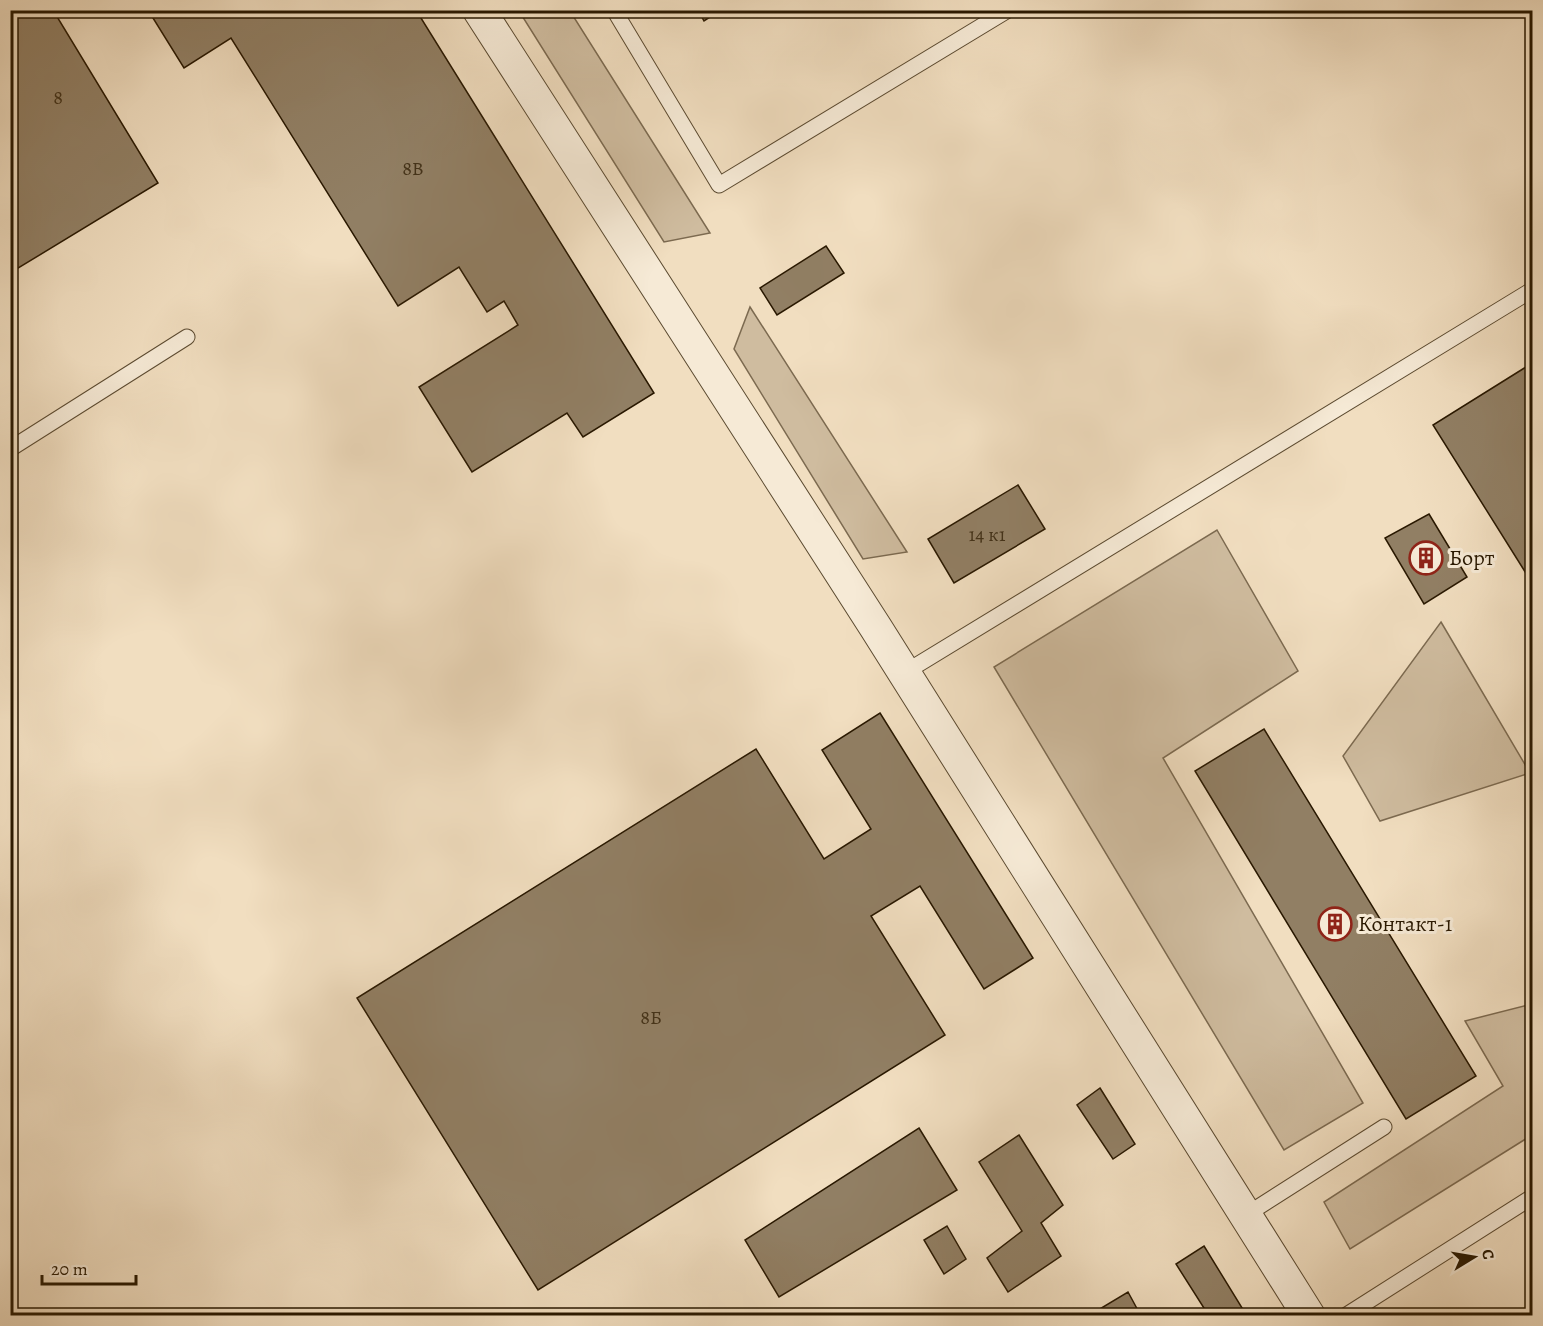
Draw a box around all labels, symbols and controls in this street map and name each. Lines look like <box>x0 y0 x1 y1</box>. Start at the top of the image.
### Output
house number: 8 <box>53 84 63 111</box>
house number: 8В <box>402 155 424 182</box>
house number: 14 к1 <box>968 521 1006 548</box>
building icon: Борт <box>1408 540 1444 576</box>
place label: Борт <box>1449 543 1495 573</box>
building icon: Контакт-1 <box>1317 906 1353 942</box>
place label: Контакт-1 <box>1358 909 1452 939</box>
house number: 8Б <box>640 1004 662 1031</box>
north arrow <box>1444 1227 1504 1287</box>
text: С <box>1476 1247 1500 1261</box>
scale bar <box>42 1248 136 1286</box>
text: 20 m <box>51 1257 88 1281</box>

